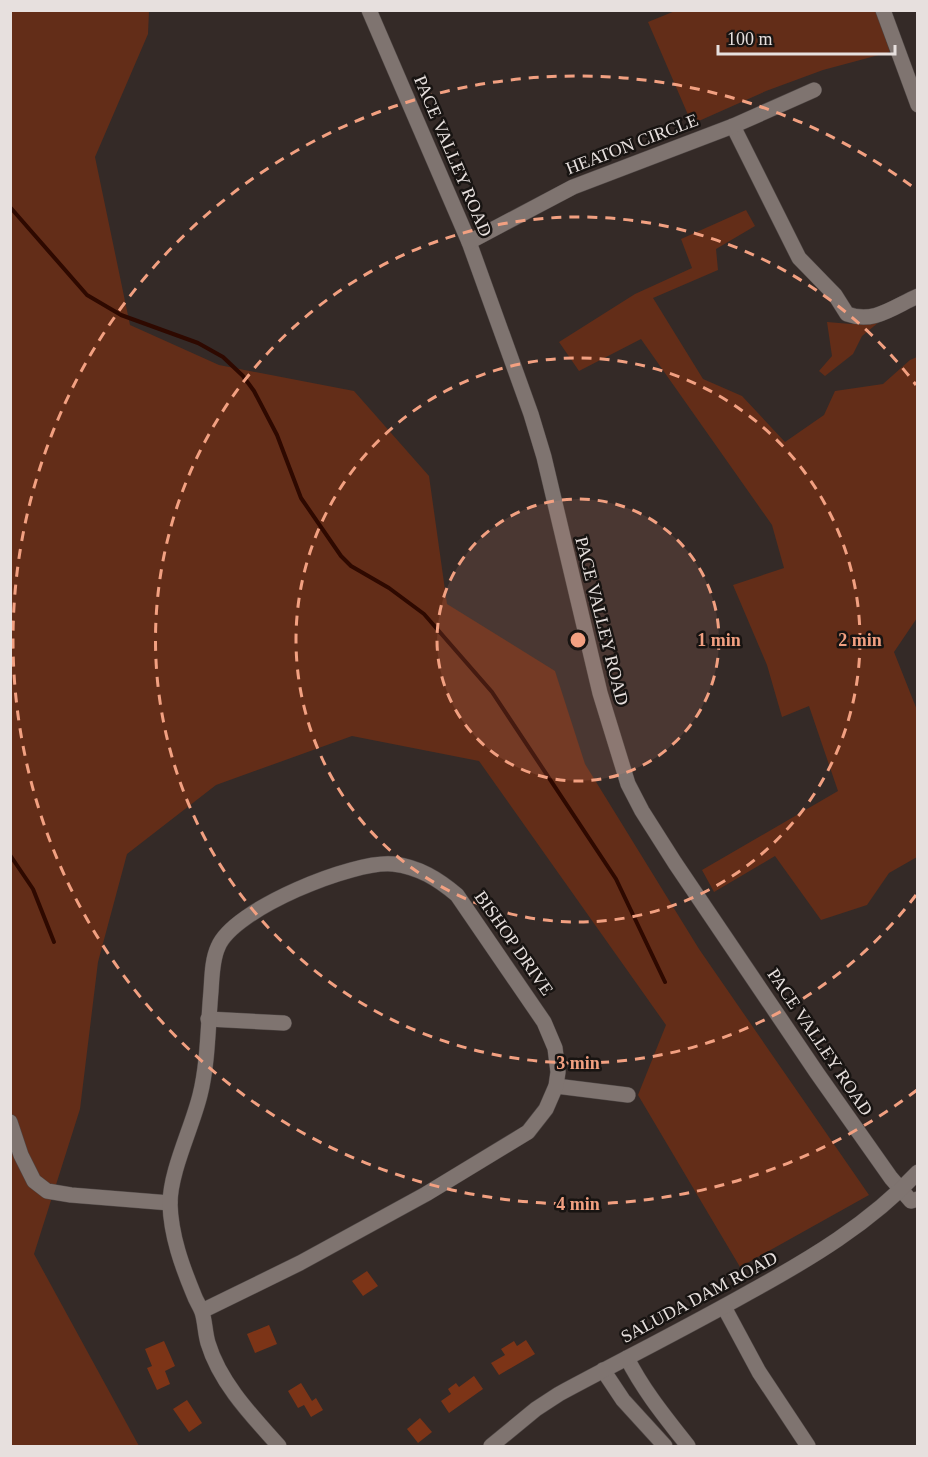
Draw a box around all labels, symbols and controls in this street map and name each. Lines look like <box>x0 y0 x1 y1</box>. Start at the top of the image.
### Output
scale bar <box>718 18 895 56</box>
text: 100 m <box>727 29 773 49</box>
street label: PACE VALLEY ROAD <box>410 72 496 240</box>
street label: HEATON CIRCLE <box>563 110 701 178</box>
street label: PACE VALLEY ROAD <box>571 535 633 707</box>
centre of rings <box>568 630 588 650</box>
text: 1 min <box>697 630 741 650</box>
text: 2 min <box>838 630 882 650</box>
street label: BISHOP DRIVE <box>471 887 557 999</box>
street label: PACE VALLEY ROAD <box>763 965 877 1119</box>
text: 3 min <box>556 1053 600 1073</box>
text: 4 min <box>556 1194 600 1214</box>
street label: SALUDA DAM ROAD <box>617 1247 781 1347</box>

